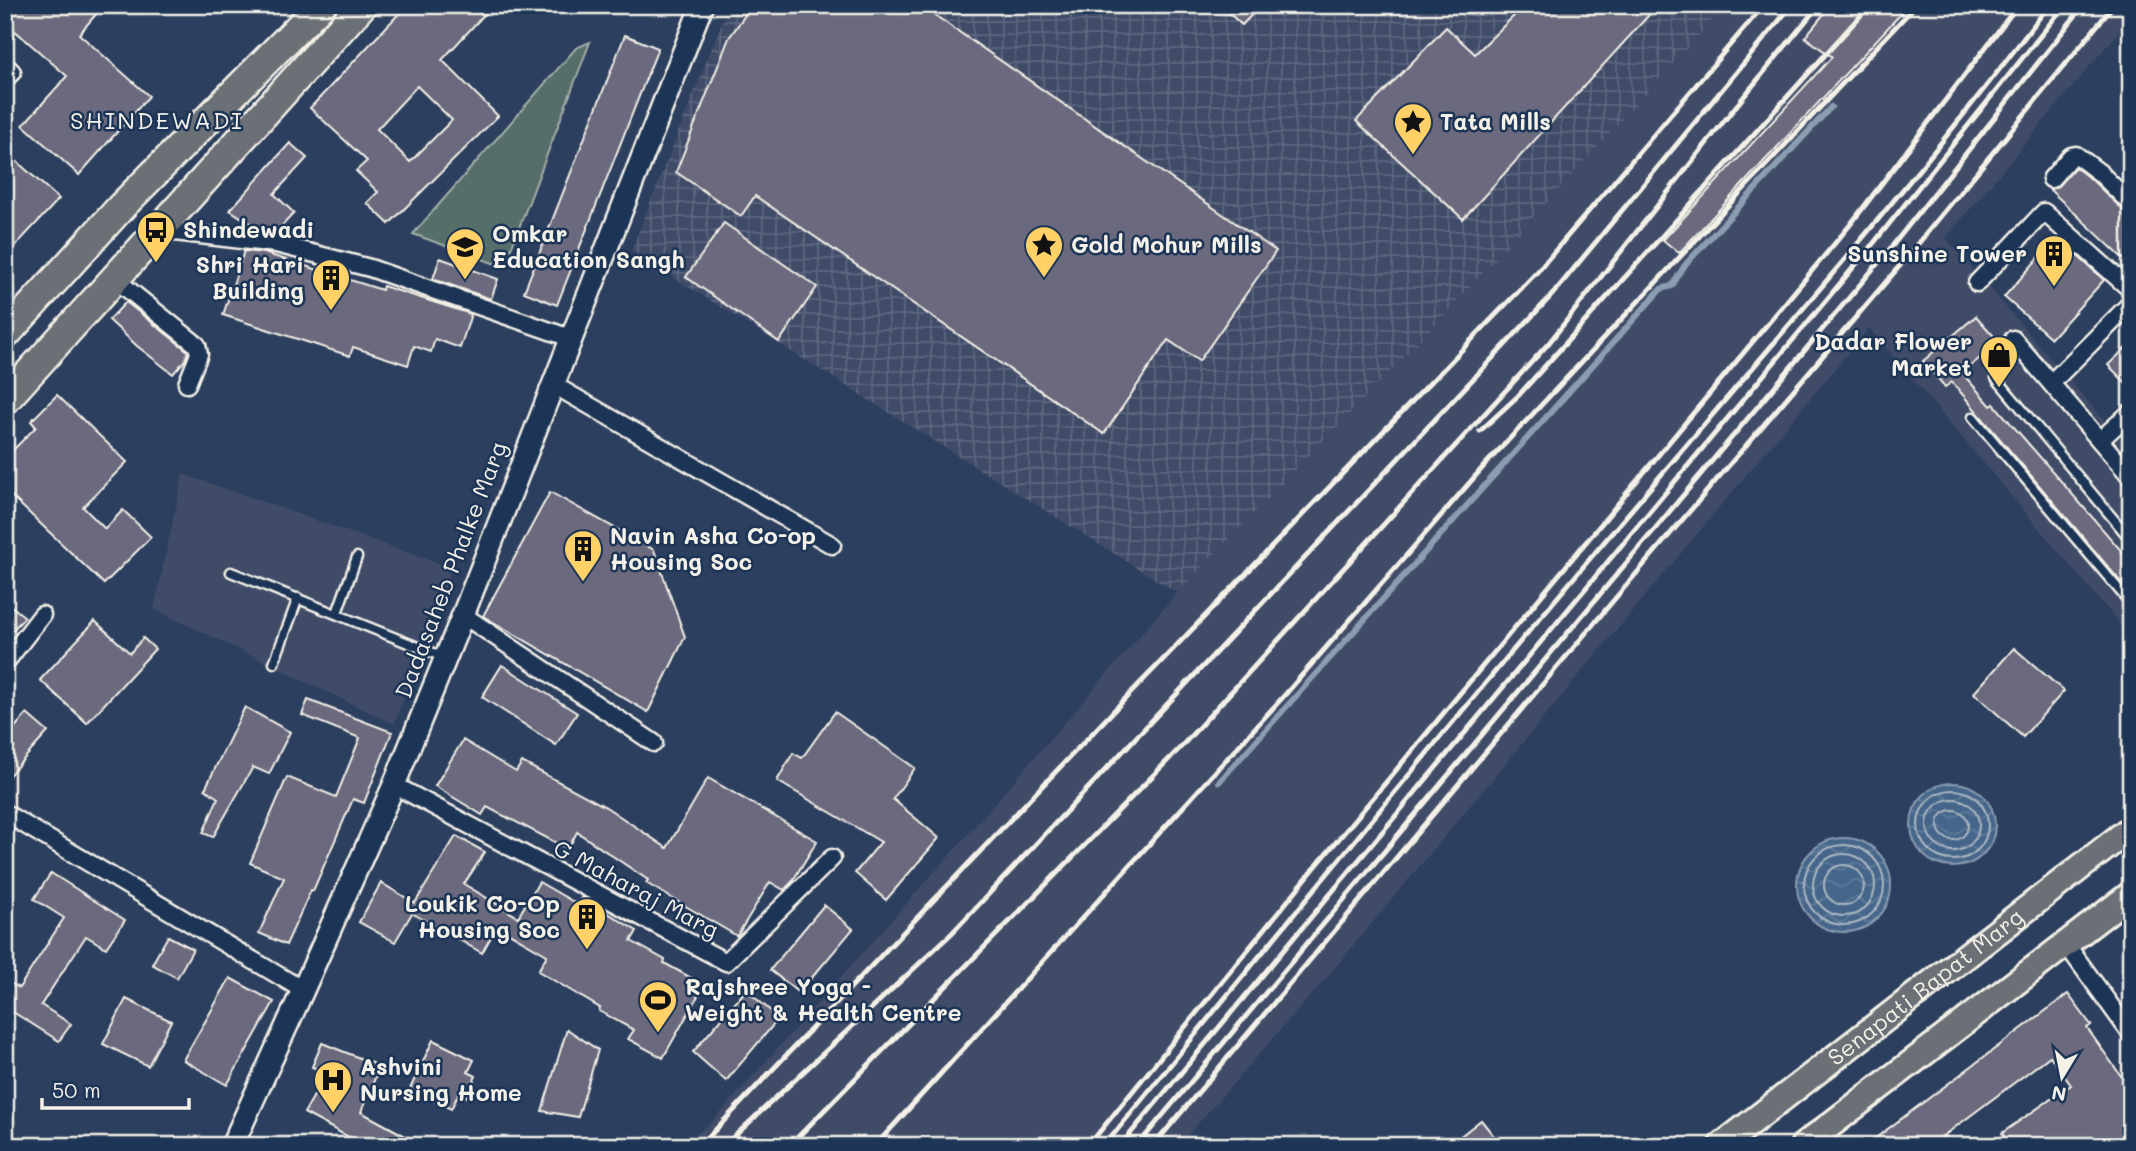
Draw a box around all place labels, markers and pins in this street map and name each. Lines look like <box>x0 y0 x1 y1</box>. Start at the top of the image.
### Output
place icon: Tata Mills <box>1392 101 1434 156</box>
place label: Tata Mills <box>1440 106 1551 136</box>
bus stop icon: Shindewadi <box>135 209 177 264</box>
place label: Shindewadi <box>183 214 314 244</box>
place label: Omkar Education Sangh <box>492 218 685 274</box>
place icon: Gold Mohur Mills <box>1023 224 1065 279</box>
school or university icon: Omkar Education Sangh <box>444 226 486 281</box>
place label: Gold Mohur Mills <box>1071 229 1262 259</box>
building icon: Sunshine Tower <box>2033 233 2075 288</box>
place label: Sunshine Tower <box>1847 238 2027 268</box>
place label: Shri Hari Building <box>196 249 304 305</box>
building icon: Shri Hari Building <box>310 257 352 312</box>
place label: Dadar Flower Market <box>1814 326 1972 382</box>
shop icon: Dadar Flower Market <box>1978 334 2020 389</box>
place label: Navin Asha Co-op Housing Soc <box>610 520 816 576</box>
building icon: Navin Asha Co-op Housing Soc <box>562 528 604 583</box>
place label: Loukik Co-Op Housing Soc <box>405 888 560 944</box>
building icon: Loukik Co-Op Housing Soc <box>566 896 608 951</box>
place label: Rajshree Yoga - Weight & Health Centre <box>685 971 961 1027</box>
sports icon: Rajshree Yoga - Weight & Health Centre <box>637 979 679 1034</box>
place label: Ashvini Nursing Home <box>360 1051 522 1107</box>
hospital icon: Ashvini Nursing Home <box>312 1059 354 1114</box>

